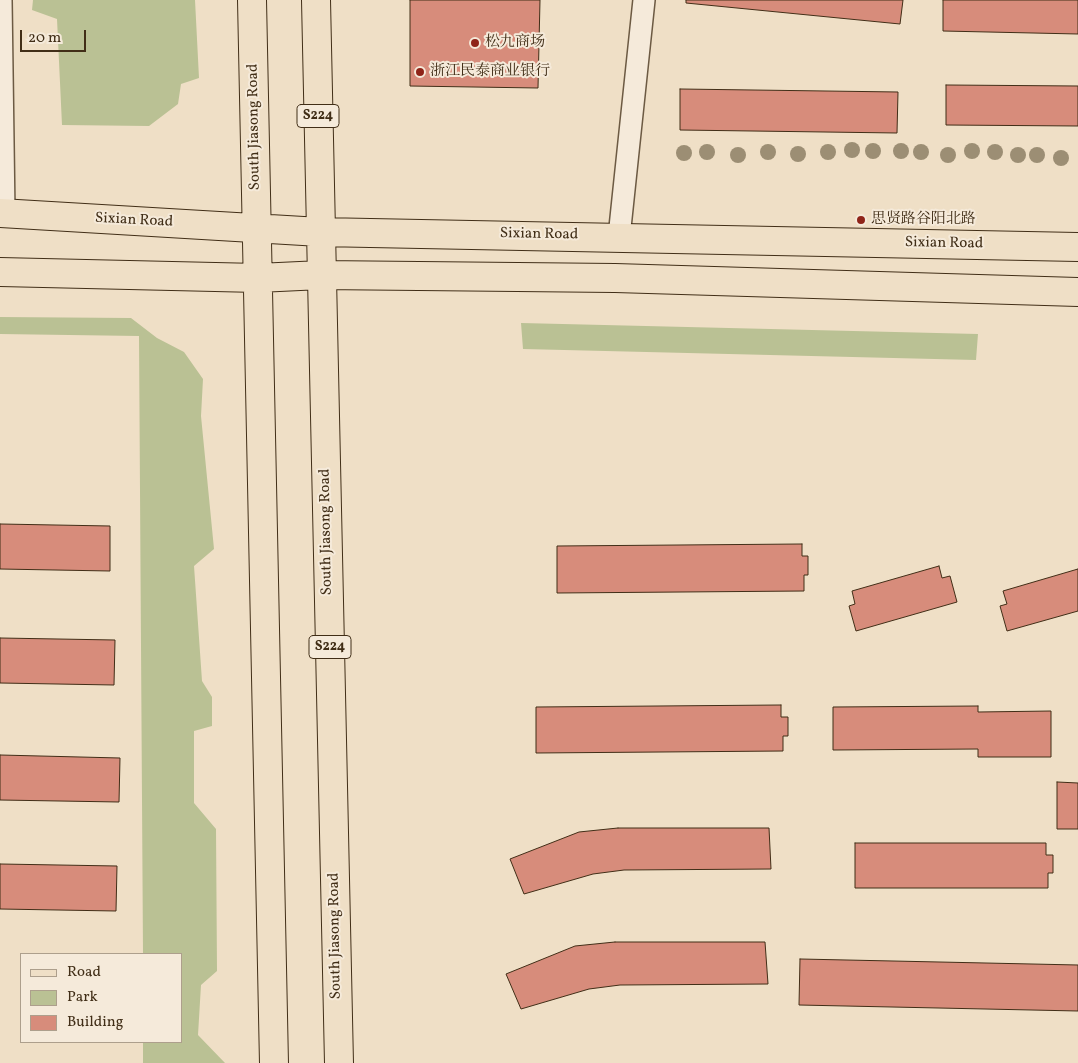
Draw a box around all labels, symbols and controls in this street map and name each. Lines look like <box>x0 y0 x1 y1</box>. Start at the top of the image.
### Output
scale bar <box>22 20 89 52</box>
text: 20 m <box>28 28 61 49</box>
place label: 松九商场 <box>485 34 545 52</box>
marker: 松九商场 <box>469 37 481 49</box>
street label: South Jiasong Road <box>245 63 265 191</box>
place label: 浙江民泰商业银行 <box>430 63 550 81</box>
marker: 浙江民泰商业银行 <box>414 66 426 78</box>
road number: S224 <box>297 104 339 128</box>
street label: Sixian Road <box>94 210 174 232</box>
place label: 思贤路谷阳北路 <box>871 211 976 229</box>
marker: 思贤路谷阳北路 <box>855 214 867 226</box>
street label: Sixian Road <box>500 225 578 245</box>
street label: Sixian Road <box>905 234 983 254</box>
street label: South Jiasong Road <box>317 468 337 596</box>
road number: S224 <box>309 636 351 659</box>
street label: South Jiasong Road <box>326 872 346 1000</box>
legend <box>20 953 182 1043</box>
text: Road <box>67 962 101 983</box>
text: Park <box>67 987 98 1008</box>
text: Building <box>67 1012 123 1033</box>

